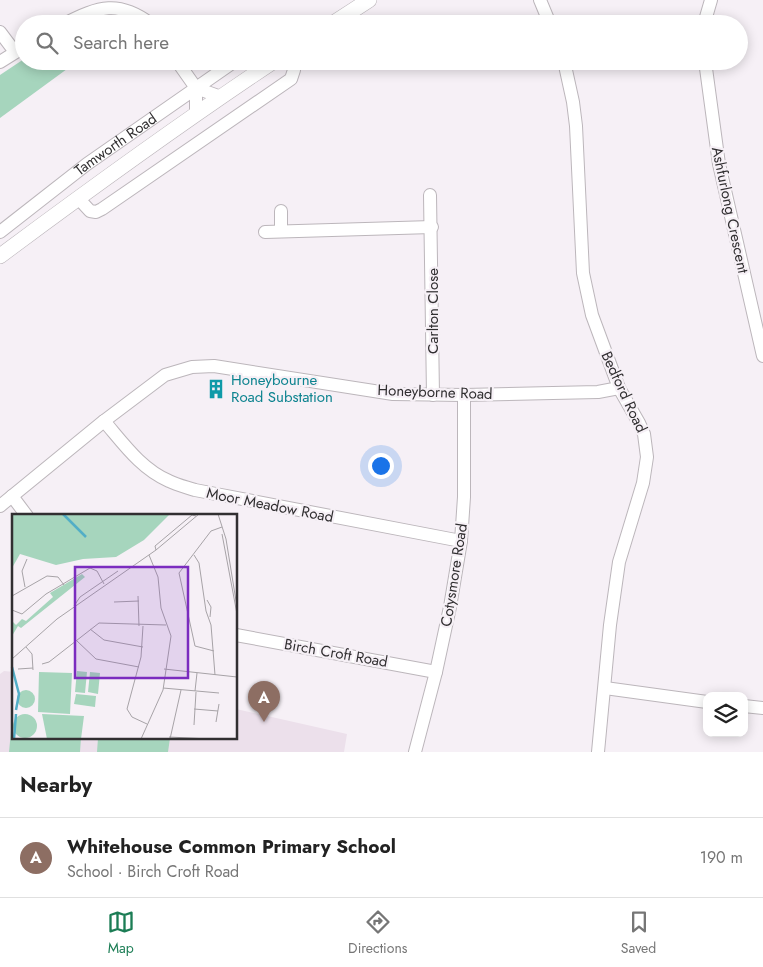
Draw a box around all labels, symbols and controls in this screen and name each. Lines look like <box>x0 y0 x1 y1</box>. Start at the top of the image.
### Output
search box <box>15 15 748 70</box>
icon: search <box>33 29 61 57</box>
text: Search here <box>73 29 169 56</box>
street label: Tamworth Road <box>70 108 161 181</box>
street label: Ashfurlong Crescent <box>706 145 754 276</box>
street label: Carlton Close <box>422 268 444 354</box>
street label: Bedford Road <box>596 348 652 436</box>
place label: Honeybourne Road Substation <box>231 369 333 408</box>
building icon: Honeybourne Road Substation <box>205 378 227 400</box>
street label: Honeyborne Road <box>377 379 493 405</box>
your location <box>368 453 394 479</box>
street label: Moor Meadow Road <box>205 482 335 528</box>
inset map <box>12 514 238 740</box>
street label: Cotysmore Road <box>435 522 473 628</box>
street label: Birch Croft Road <box>282 633 390 673</box>
pin: A <box>248 681 280 722</box>
map controls <box>703 692 748 737</box>
button: layers <box>703 692 748 737</box>
text: Nearby <box>20 770 92 800</box>
text: Whitehouse Common Primary School <box>67 833 396 860</box>
text: A <box>30 846 42 869</box>
text: 190 m <box>700 846 743 869</box>
text: School · Birch Croft Road <box>67 860 239 883</box>
tab: Map <box>107 908 135 958</box>
tab: Directions <box>348 908 407 958</box>
tab: Saved <box>621 908 656 958</box>

